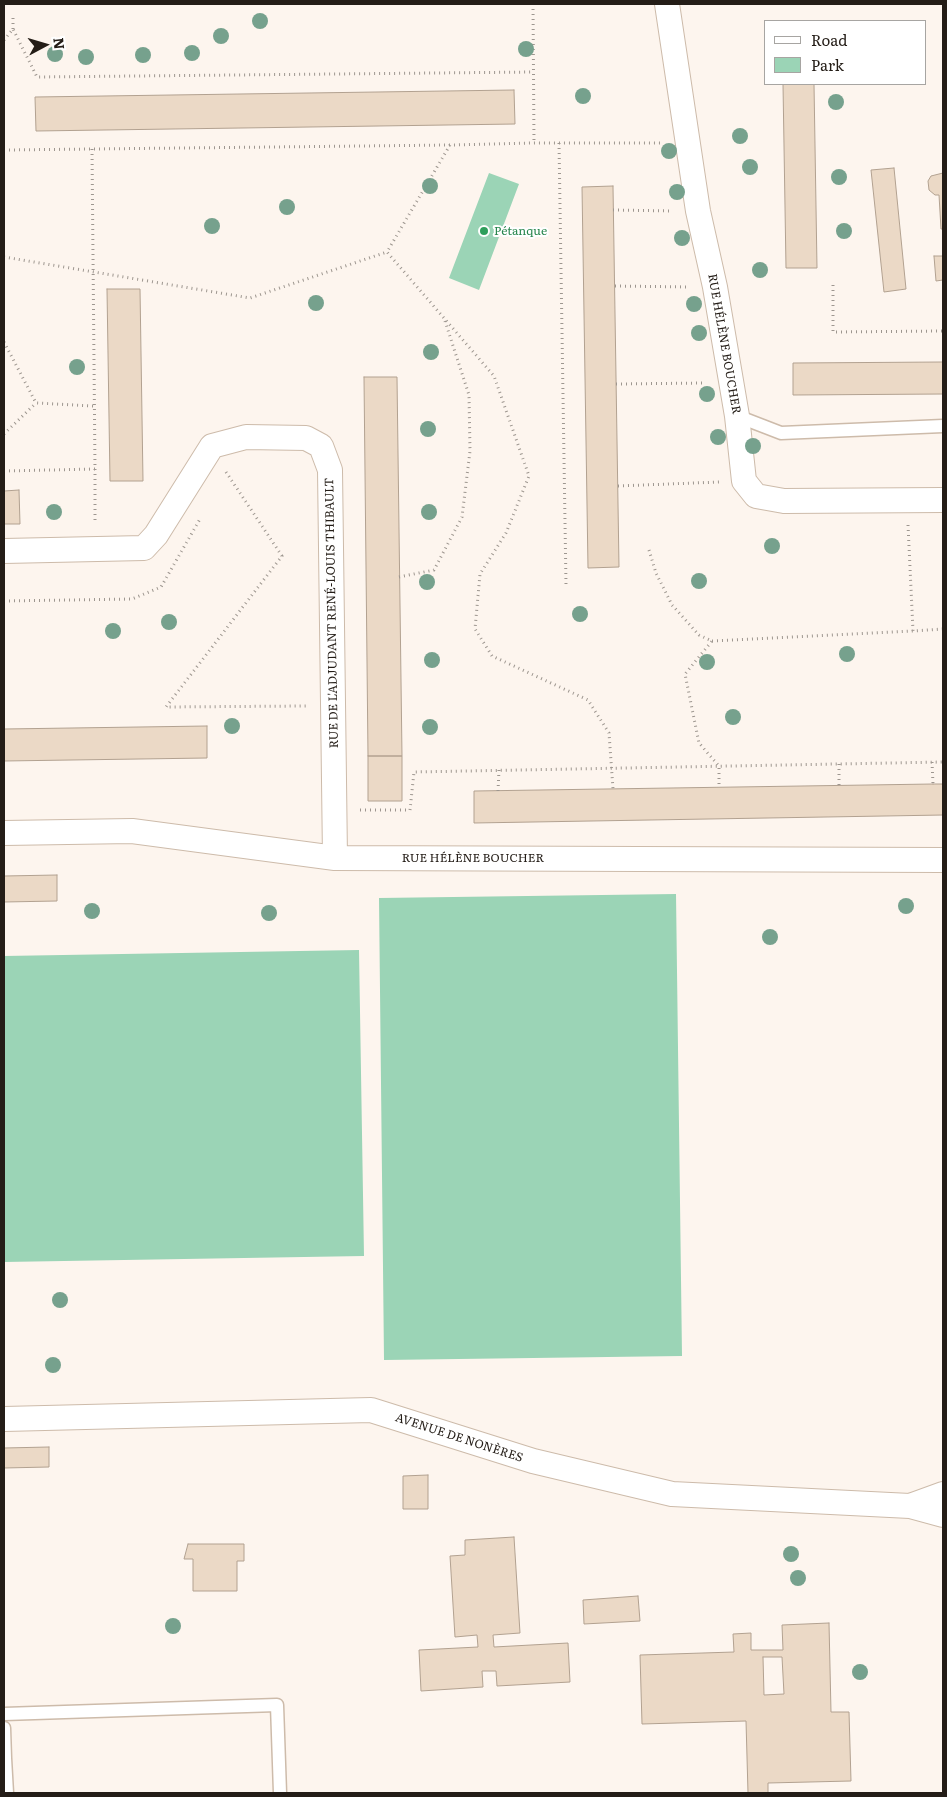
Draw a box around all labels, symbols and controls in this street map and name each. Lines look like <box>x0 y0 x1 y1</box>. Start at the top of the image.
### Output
north arrow <box>20 20 70 70</box>
legend <box>764 20 927 85</box>
text: Road <box>811 28 847 51</box>
text: N <box>49 37 70 50</box>
text: Park <box>811 53 844 76</box>
place label: Pétanque <box>494 224 547 238</box>
marker: Pétanque <box>478 225 490 237</box>
street label: RUE HÉLÈNE BOUCHER <box>705 273 743 415</box>
street label: RUE DE L'ADJUDANT RENÉ-LOUIS THIBAULT <box>322 478 342 748</box>
street label: RUE HÉLÈNE BOUCHER <box>402 851 544 865</box>
street label: AVENUE DE NONÈRES <box>393 1411 525 1465</box>

